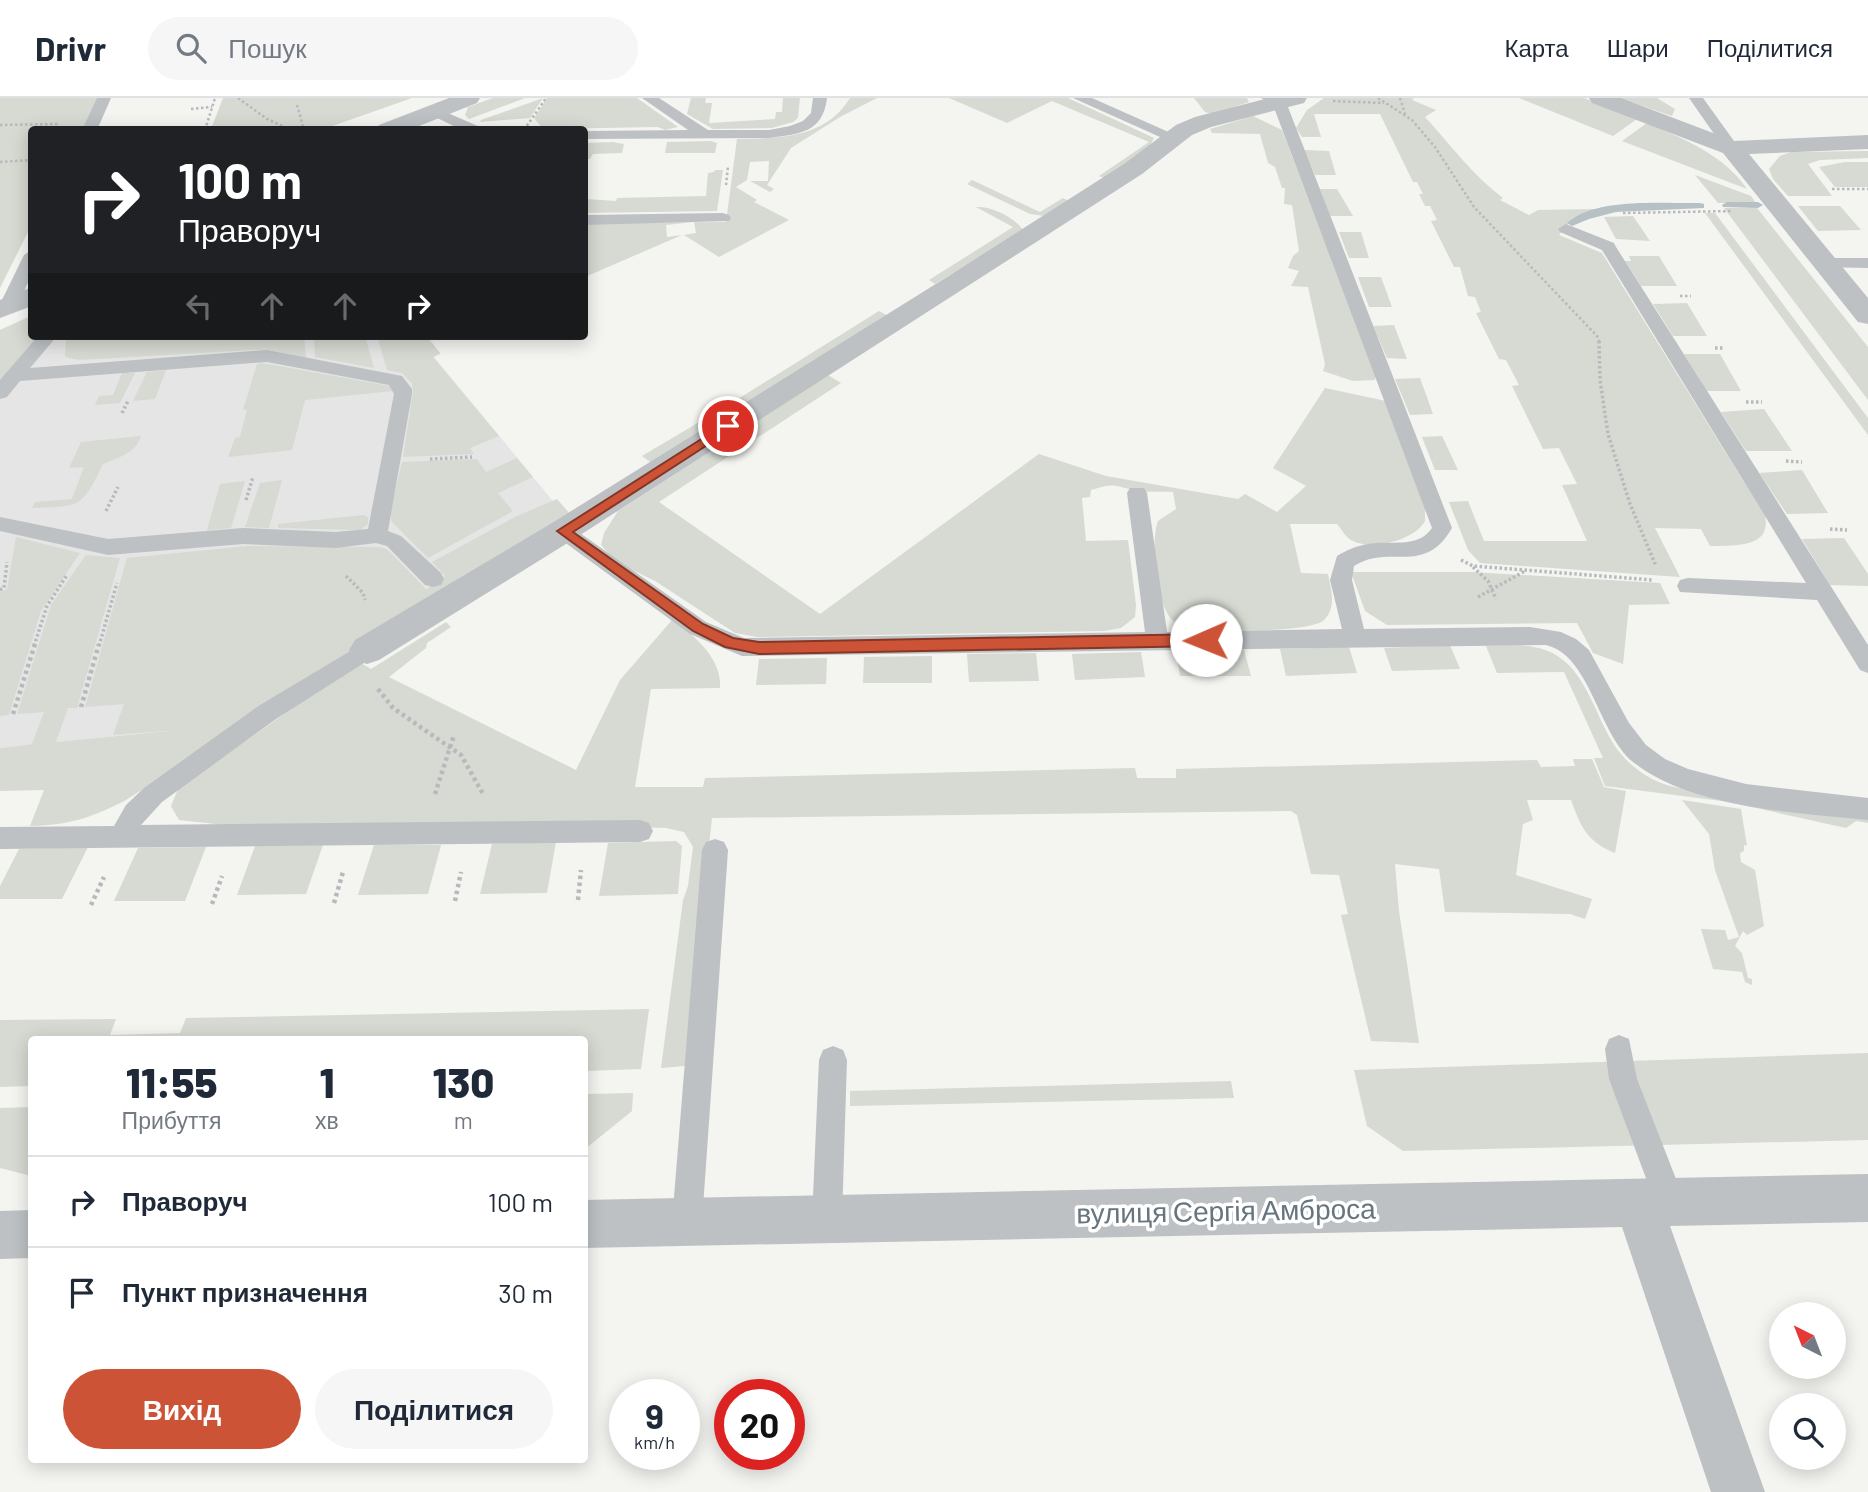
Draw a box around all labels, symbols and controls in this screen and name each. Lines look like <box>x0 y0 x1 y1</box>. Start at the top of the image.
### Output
search box <box>148 17 638 80</box>
text: Drivr <box>35 28 106 68</box>
icon: search <box>172 29 210 67</box>
text: Пошук <box>228 32 307 63</box>
text: Карта <box>1504 33 1569 62</box>
text: Шари <box>1607 33 1669 62</box>
text: Поділитися <box>1707 33 1833 62</box>
text: 100 m <box>178 150 302 209</box>
icon: right <box>63 154 154 245</box>
text: Праворуч <box>178 210 321 248</box>
icon: left <box>180 287 218 325</box>
icon: ahead <box>253 287 291 325</box>
icon: ahead <box>326 287 364 325</box>
icon: right <box>399 287 437 325</box>
pin <box>698 396 758 456</box>
icon: arrive <box>709 407 747 445</box>
position arrow <box>1169 603 1243 677</box>
text: 11:55 <box>126 1056 217 1106</box>
text: 1 <box>319 1056 334 1106</box>
text: 130 <box>432 1056 494 1106</box>
text: Прибуття <box>122 1106 221 1134</box>
text: хв <box>315 1106 339 1134</box>
text: m <box>454 1106 473 1134</box>
icon: right <box>63 1183 101 1221</box>
text: Праворуч <box>122 1185 248 1216</box>
text: 100 m <box>488 1186 553 1217</box>
street label: вулиця Сергія Амброса <box>1076 1190 1376 1230</box>
icon: arrive <box>63 1274 101 1312</box>
text: Пункт призначення <box>122 1276 368 1307</box>
text: 30 m <box>498 1277 553 1308</box>
north arrow <box>1769 1302 1846 1379</box>
map controls <box>1769 1302 1846 1470</box>
button: Вихід <box>63 1369 301 1449</box>
button: Поділитися <box>315 1369 553 1449</box>
speed limit sign: 20 <box>714 1379 805 1470</box>
button: search <box>1769 1393 1846 1470</box>
text: 9 <box>645 1394 664 1436</box>
text: km/h <box>634 1431 675 1453</box>

